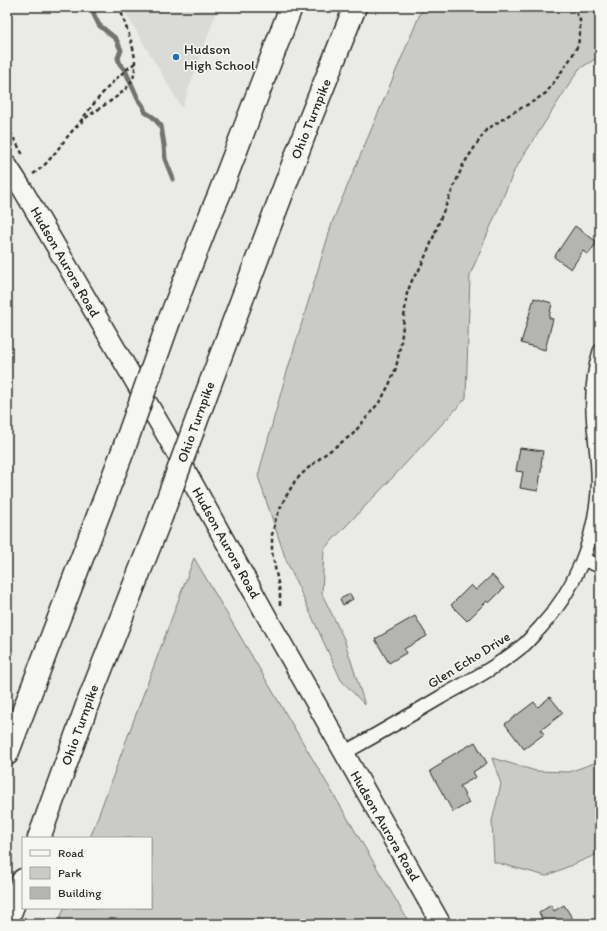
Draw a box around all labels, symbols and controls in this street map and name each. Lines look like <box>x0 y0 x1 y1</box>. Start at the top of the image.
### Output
place label: Hudson High School <box>184 41 255 74</box>
marker: Hudson High School <box>171 52 181 62</box>
street label: Ohio Turnpike <box>287 76 335 162</box>
street label: Hudson Aurora Road <box>26 204 104 321</box>
street label: Ohio Turnpike <box>173 379 219 465</box>
street label: Hudson Aurora Road <box>188 484 264 602</box>
street label: Glen Echo Drive <box>425 628 514 692</box>
street label: Ohio Turnpike <box>57 682 103 768</box>
street label: Hudson Aurora Road <box>346 768 424 885</box>
legend <box>22 837 152 909</box>
text: Road <box>58 846 84 860</box>
text: Park <box>58 866 82 880</box>
text: Building <box>58 886 102 900</box>

